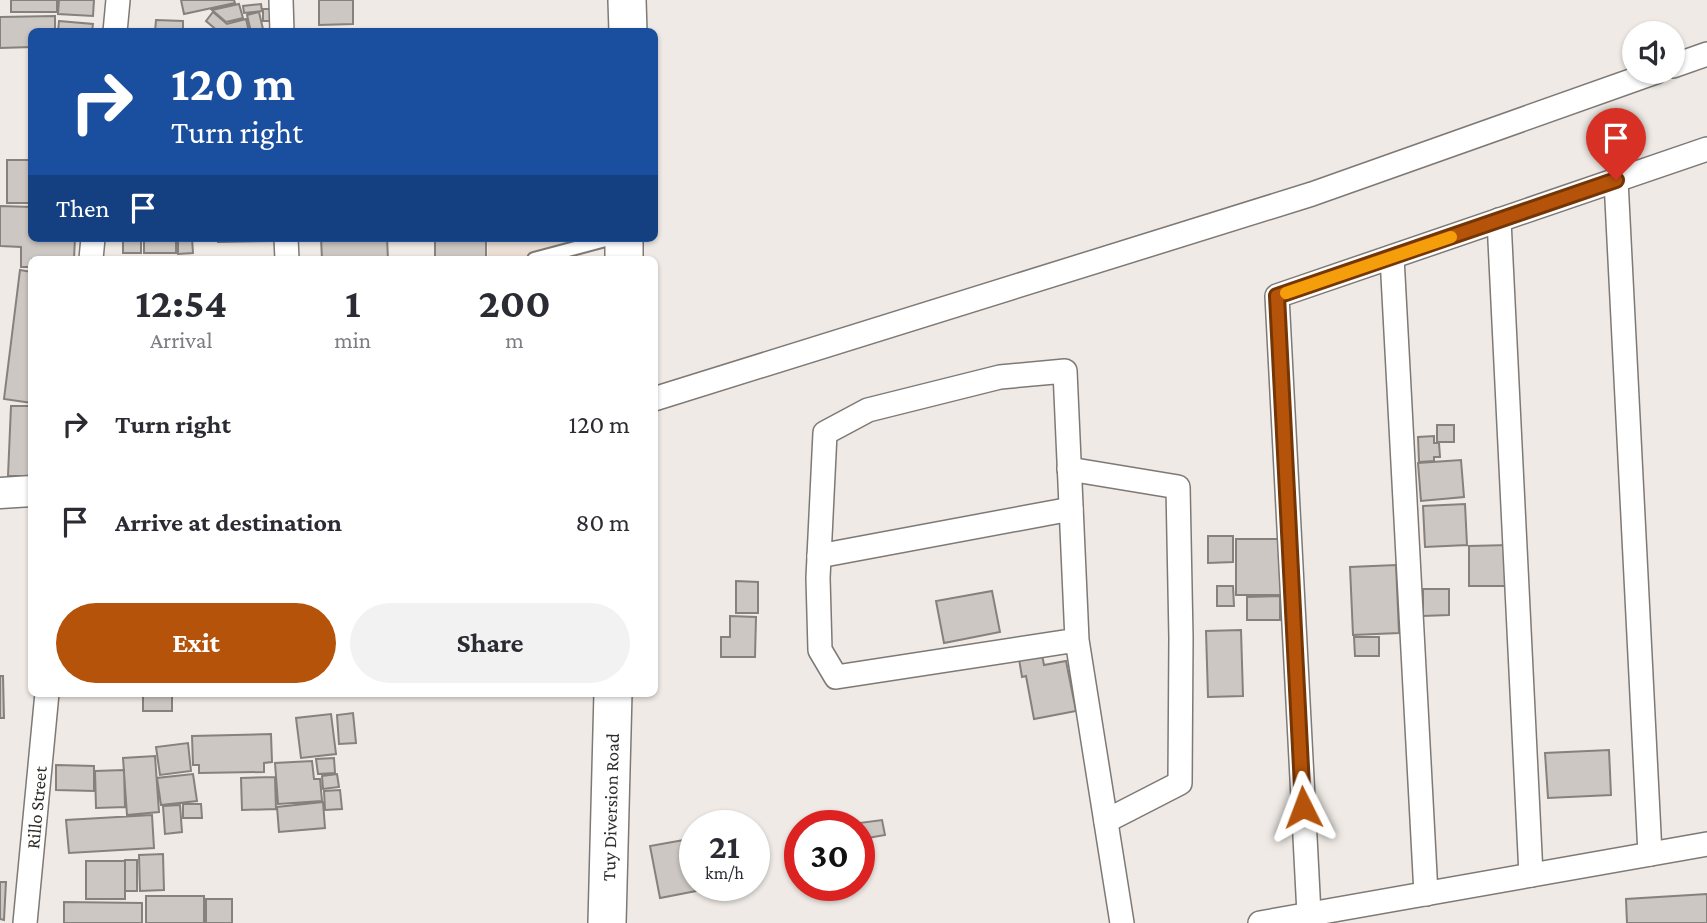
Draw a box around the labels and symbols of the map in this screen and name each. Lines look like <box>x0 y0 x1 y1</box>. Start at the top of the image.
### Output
pin <box>1586 108 1646 180</box>
street label: Tuy Diversion Road <box>598 733 622 881</box>
street label: Rillo Street <box>22 764 51 850</box>
position arrow <box>1266 770 1340 844</box>
speed limit sign: 30 <box>784 810 875 901</box>

